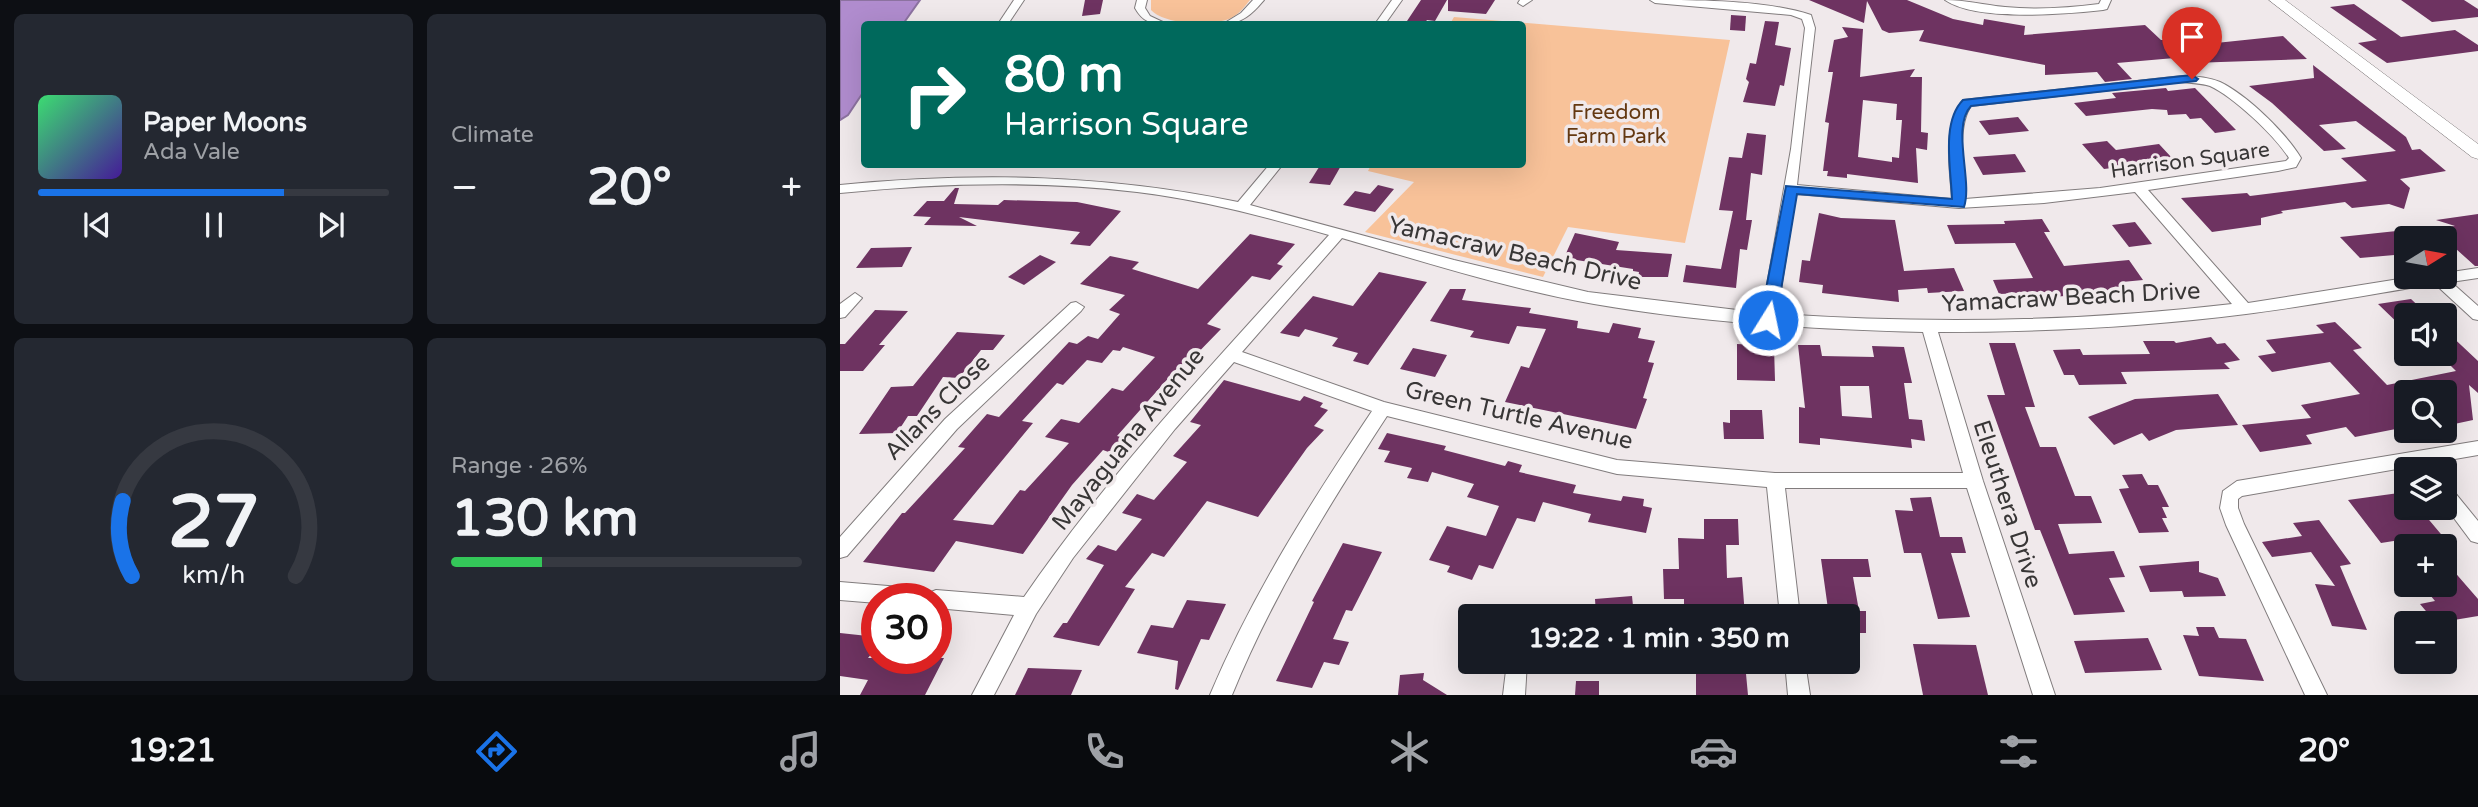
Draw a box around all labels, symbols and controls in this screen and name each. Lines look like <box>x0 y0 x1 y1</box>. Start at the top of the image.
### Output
pin <box>2162 7 2222 79</box>
icon: arrive <box>2173 18 2211 56</box>
text: 80 m <box>1004 46 1123 105</box>
icon: right <box>889 49 980 140</box>
park label: Freedom Farm Park <box>1566 100 1666 149</box>
text: Harrison Square <box>1004 106 1249 144</box>
text: Paper Moons <box>143 107 307 138</box>
text: Climate <box>451 121 534 149</box>
street label: Harrison Square <box>2109 137 2271 184</box>
text: Ada Vale <box>143 138 240 166</box>
text: 20° <box>587 156 672 219</box>
text: − <box>451 165 478 211</box>
text: + <box>781 165 802 211</box>
icon: previous <box>78 206 116 244</box>
icon: pause <box>195 206 233 244</box>
icon: next <box>312 206 350 244</box>
street label: Yamacraw Beach Drive <box>1385 210 1644 297</box>
north arrow <box>2394 226 2457 289</box>
map controls <box>2394 226 2457 674</box>
street label: Yamacraw Beach Drive <box>1941 276 2201 319</box>
position arrow <box>1731 283 1805 357</box>
button: sound <box>2394 303 2457 366</box>
street label: Mayaguana Avenue <box>1046 342 1211 536</box>
street label: Allans Close <box>878 348 996 466</box>
street label: Green Turtle Avenue <box>1402 375 1636 456</box>
button: search <box>2394 380 2457 443</box>
street label: Eleuthera Drive <box>1967 417 2048 592</box>
text: Range · 26% <box>451 452 587 480</box>
button: layers <box>2394 457 2457 520</box>
text: 27 <box>168 479 259 567</box>
text: 130 km <box>451 487 639 550</box>
button: + <box>2394 534 2457 597</box>
text: km/h <box>182 559 245 589</box>
speed limit sign: 30 <box>861 583 952 674</box>
button: − <box>2394 611 2457 674</box>
text: 19:22 · 1 min · 350 m <box>1528 623 1790 654</box>
icon: directions <box>472 727 521 776</box>
icon: music <box>776 727 825 776</box>
icon: phone <box>1080 727 1129 776</box>
icon: climate <box>1385 727 1434 776</box>
icon: car <box>1689 727 1738 776</box>
icon: filters <box>1994 727 2043 776</box>
text: 19:21 <box>128 732 216 770</box>
text: 20° <box>2298 732 2350 770</box>

